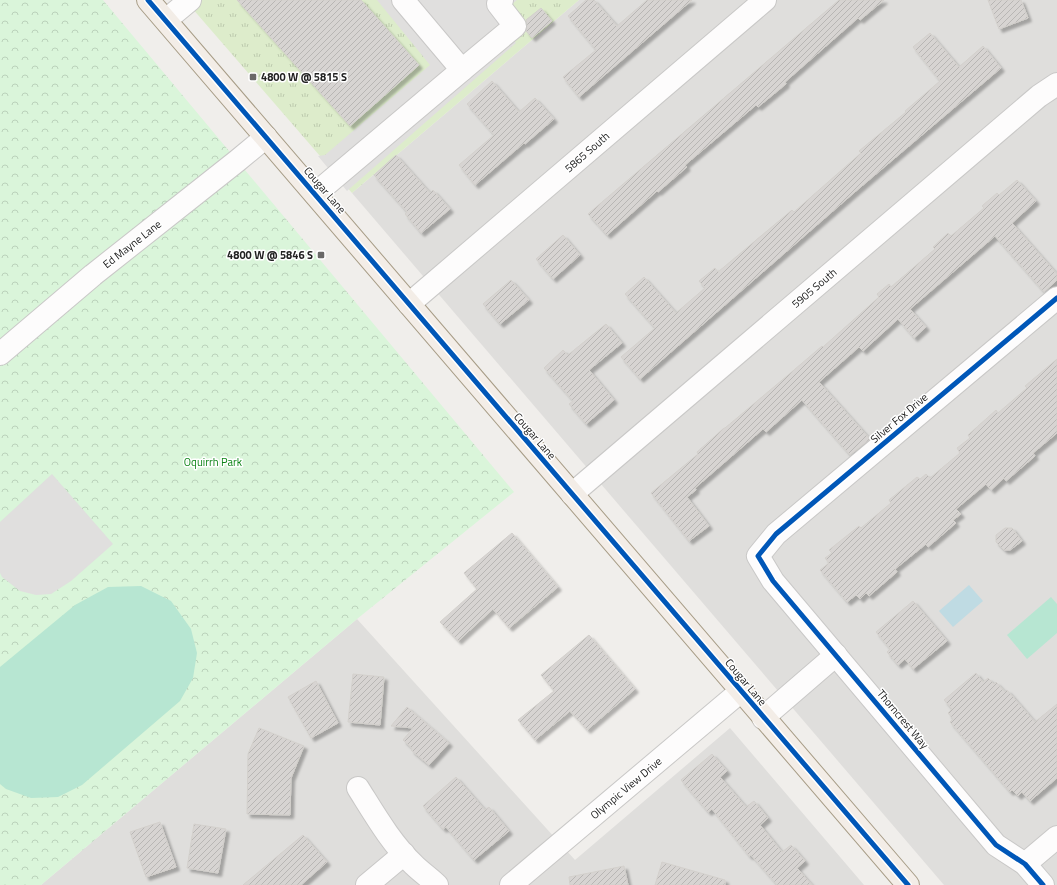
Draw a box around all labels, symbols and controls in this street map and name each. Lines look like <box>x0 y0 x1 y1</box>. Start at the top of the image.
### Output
place label: 4800 W @ 5815 S <box>261 69 347 85</box>
marker: 4800 W @ 5815 S <box>248 72 258 82</box>
street label: 5865 South <box>561 128 613 176</box>
street label: Cougar Lane <box>300 163 350 217</box>
street label: Ed Mayne Lane <box>99 216 165 272</box>
place label: 4800 W @ 5846 S <box>227 247 313 263</box>
marker: 4800 W @ 5846 S <box>316 250 326 260</box>
street label: 5905 South <box>788 264 840 312</box>
street label: Silver Fox Drive <box>867 389 932 447</box>
street label: Cougar Lane <box>510 409 560 463</box>
park label: Oquirrh Park <box>184 454 243 470</box>
street label: Cougar Lane <box>722 655 771 709</box>
street label: Thorncrest Way <box>873 686 933 753</box>
street label: Olympic View Drive <box>587 753 666 823</box>

